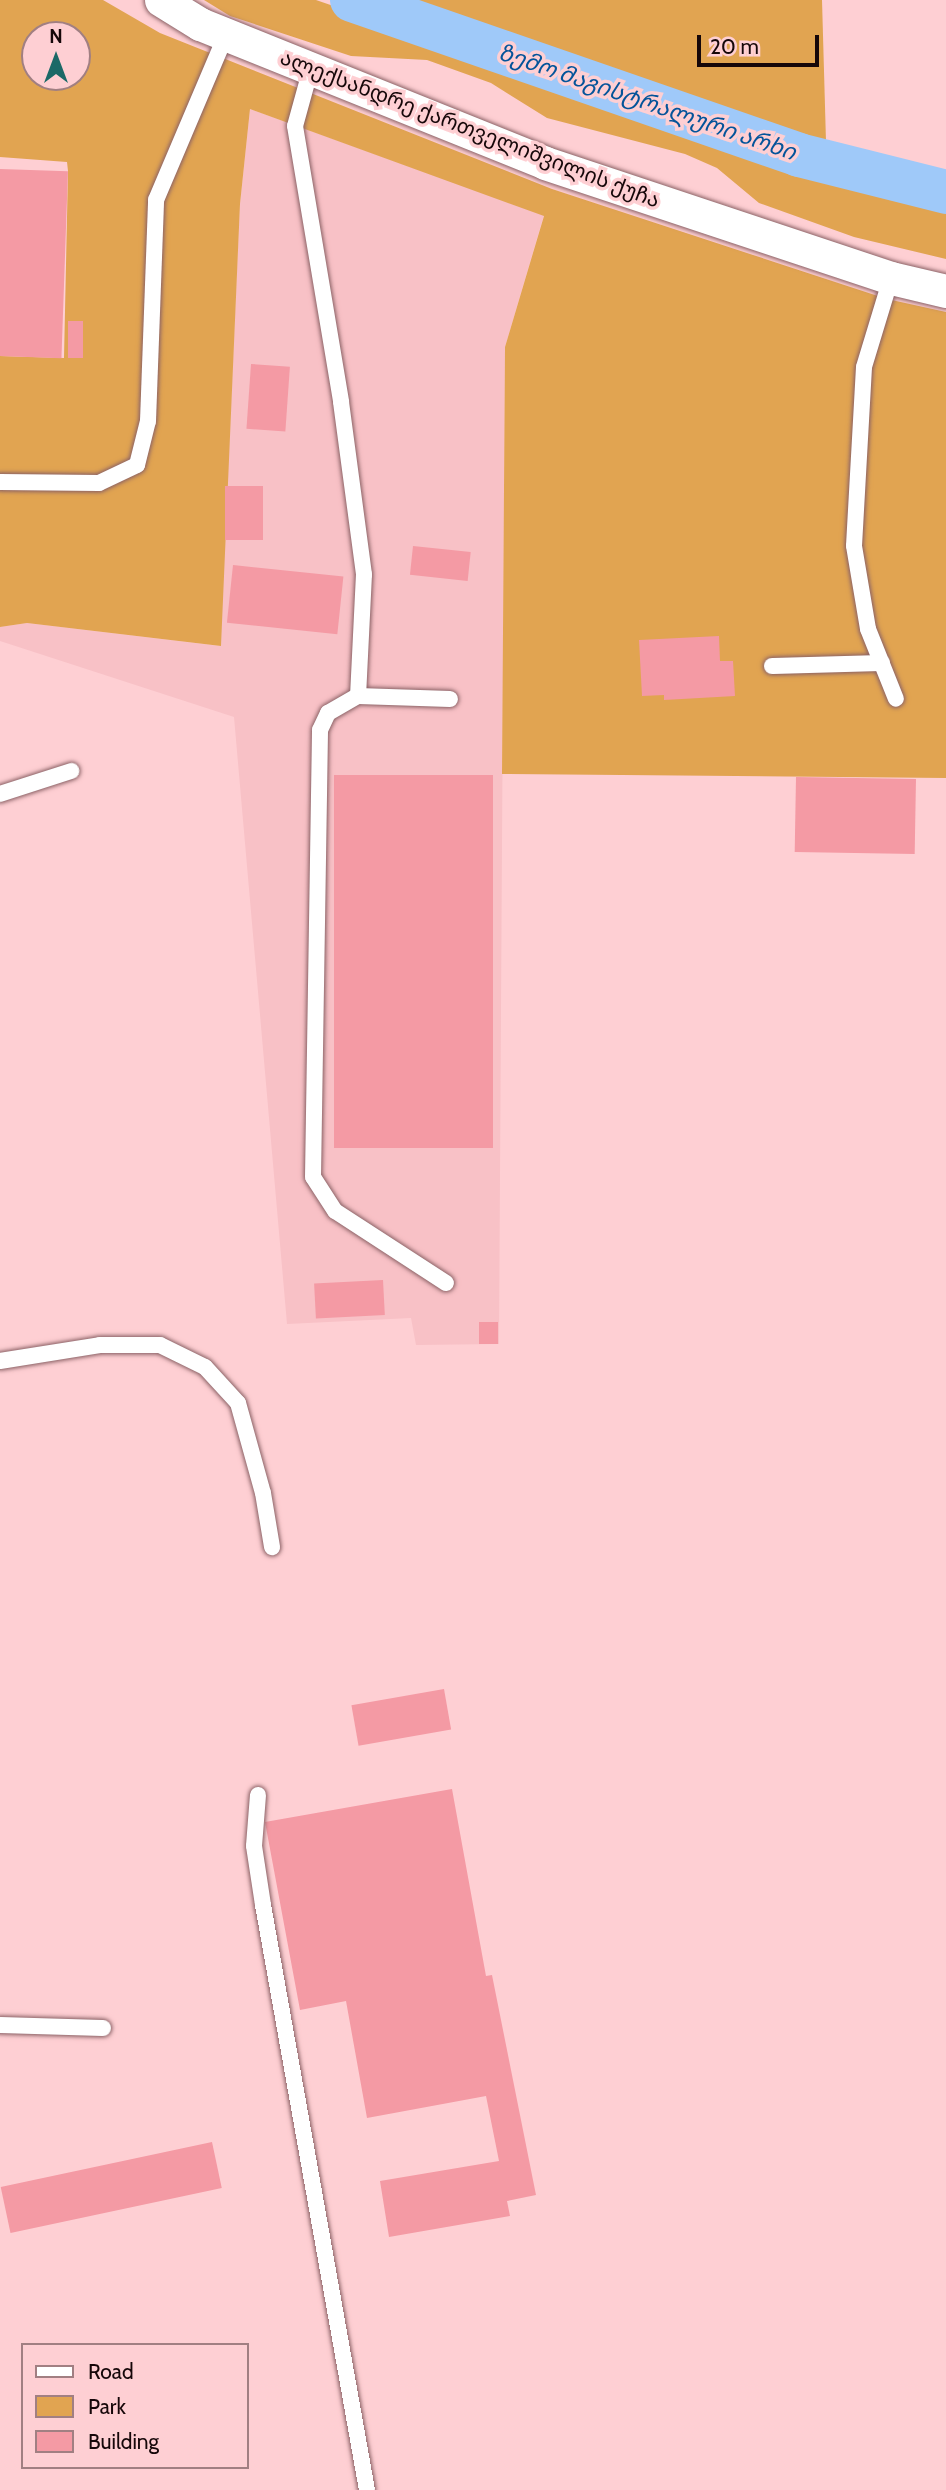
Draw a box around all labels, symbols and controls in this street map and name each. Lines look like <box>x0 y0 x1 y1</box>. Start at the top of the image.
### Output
north arrow <box>21 21 91 91</box>
scale bar <box>701 21 824 65</box>
text: N <box>49 25 63 48</box>
text: 20 m <box>710 34 759 59</box>
water label: ზემო მაგისტრალური არხი <box>495 38 799 166</box>
street label: ალექსანდრე ქართველიშვილის ქუჩა <box>277 45 663 213</box>
legend <box>21 2343 248 2469</box>
text: Road <box>88 2359 134 2384</box>
text: Park <box>88 2394 126 2419</box>
text: Building <box>88 2429 159 2454</box>

